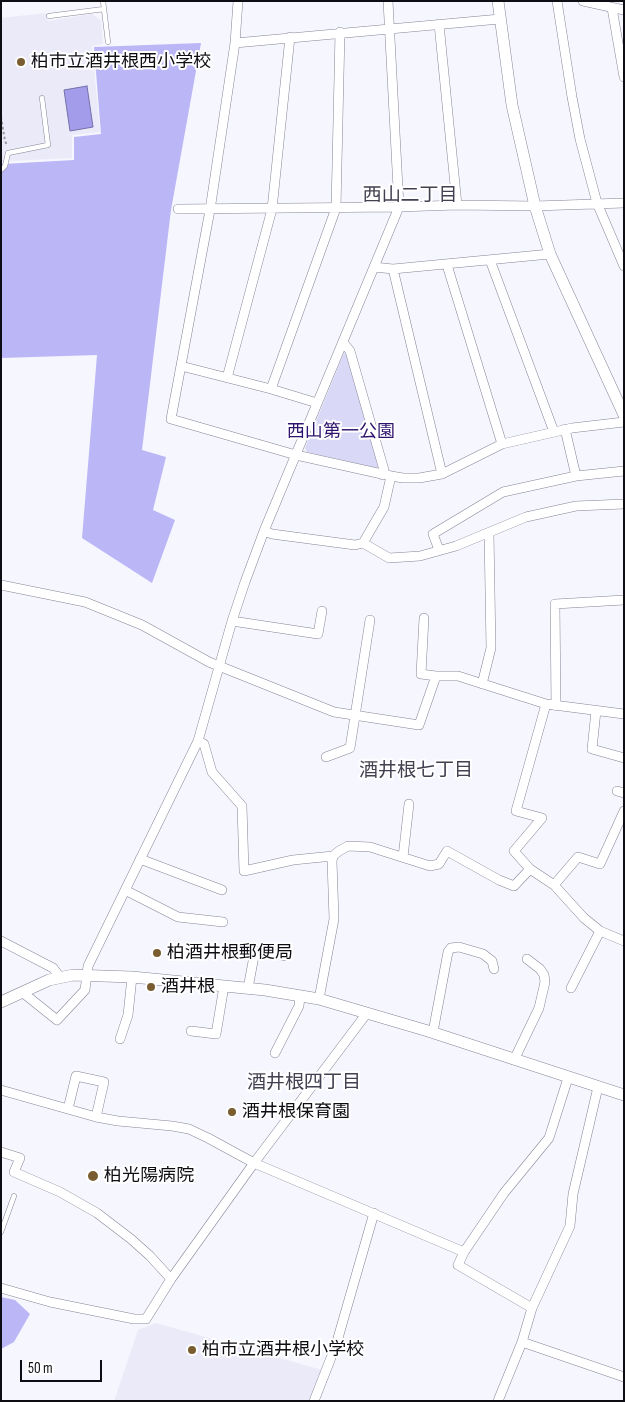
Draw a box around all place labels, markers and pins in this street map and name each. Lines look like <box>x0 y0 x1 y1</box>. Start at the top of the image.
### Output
place label: 柏市立酒井根西小学校 <box>31 51 211 73</box>
marker: 柏市立酒井根西小学校 <box>15 56 27 68</box>
place label: 柏酒井根郵便局 <box>167 942 293 964</box>
marker: 柏酒井根郵便局 <box>151 947 163 959</box>
place label: 酒井根 <box>161 976 215 998</box>
marker: 酒井根 <box>145 981 157 993</box>
place label: 酒井根保育園 <box>242 1101 350 1123</box>
marker: 酒井根保育園 <box>226 1106 238 1118</box>
place label: 柏光陽病院 <box>104 1165 194 1187</box>
marker: 柏光陽病院 <box>86 1169 100 1183</box>
place label: 柏市立酒井根小学校 <box>202 1339 364 1361</box>
marker: 柏市立酒井根小学校 <box>186 1344 198 1356</box>

